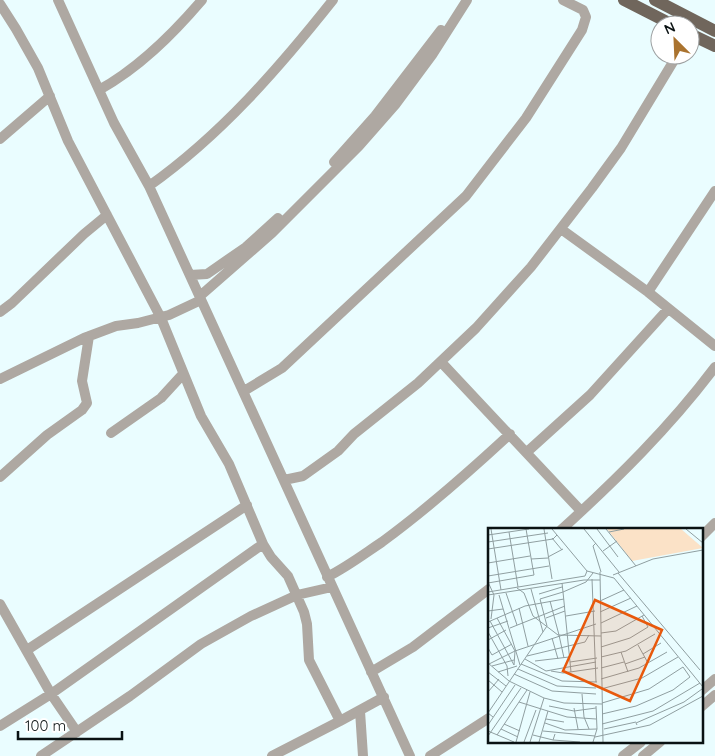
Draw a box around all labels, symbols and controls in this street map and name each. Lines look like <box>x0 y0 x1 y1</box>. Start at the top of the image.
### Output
north arrow <box>650 15 700 65</box>
text: N <box>661 18 678 38</box>
inset map <box>488 528 702 744</box>
scale bar <box>18 708 121 740</box>
text: 100 m <box>25 716 66 735</box>

